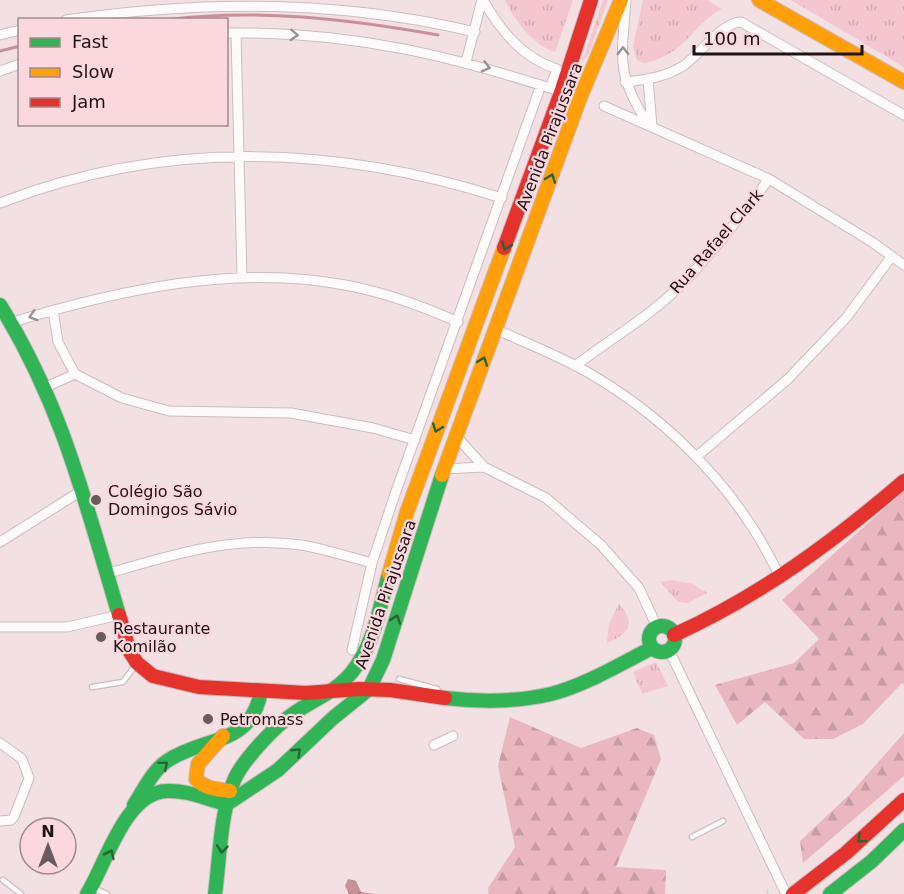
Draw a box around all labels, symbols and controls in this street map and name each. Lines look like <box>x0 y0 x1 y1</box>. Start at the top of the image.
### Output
legend <box>18 18 228 126</box>
scale bar <box>694 18 862 56</box>
one-way arrow <box>290 28 299 41</box>
text: 100 m <box>703 28 761 49</box>
text: Fast <box>72 31 108 52</box>
one-way arrow <box>616 46 629 55</box>
one-way arrow <box>481 60 491 73</box>
street label: Avenida Pirajussara <box>513 60 586 213</box>
text: Slow <box>72 61 114 82</box>
text: Jam <box>71 91 106 112</box>
one-way arrow <box>543 173 556 184</box>
street label: Rua Rafael Clark <box>666 185 767 297</box>
one-way arrow <box>500 240 513 251</box>
one-way arrow <box>28 309 39 321</box>
one-way arrow <box>476 356 489 367</box>
one-way arrow <box>432 422 445 433</box>
place label: Colégio São Domingos Sávio <box>108 482 237 519</box>
marker: Colégio São Domingos Sávio <box>89 493 103 507</box>
street label: Avenida Pirajussara <box>351 517 420 671</box>
one-way arrow <box>389 614 402 625</box>
place label: Restaurante Komilão <box>113 619 210 656</box>
marker: Restaurante Komilão <box>94 630 108 644</box>
place label: Petromass <box>220 710 303 729</box>
marker: Petromass <box>201 712 215 726</box>
one-way arrow <box>291 748 301 759</box>
one-way arrow <box>157 761 168 772</box>
north arrow <box>18 816 78 876</box>
text: N <box>41 822 55 841</box>
one-way arrow <box>857 832 868 843</box>
one-way arrow <box>216 844 229 853</box>
one-way arrow <box>103 849 114 860</box>

